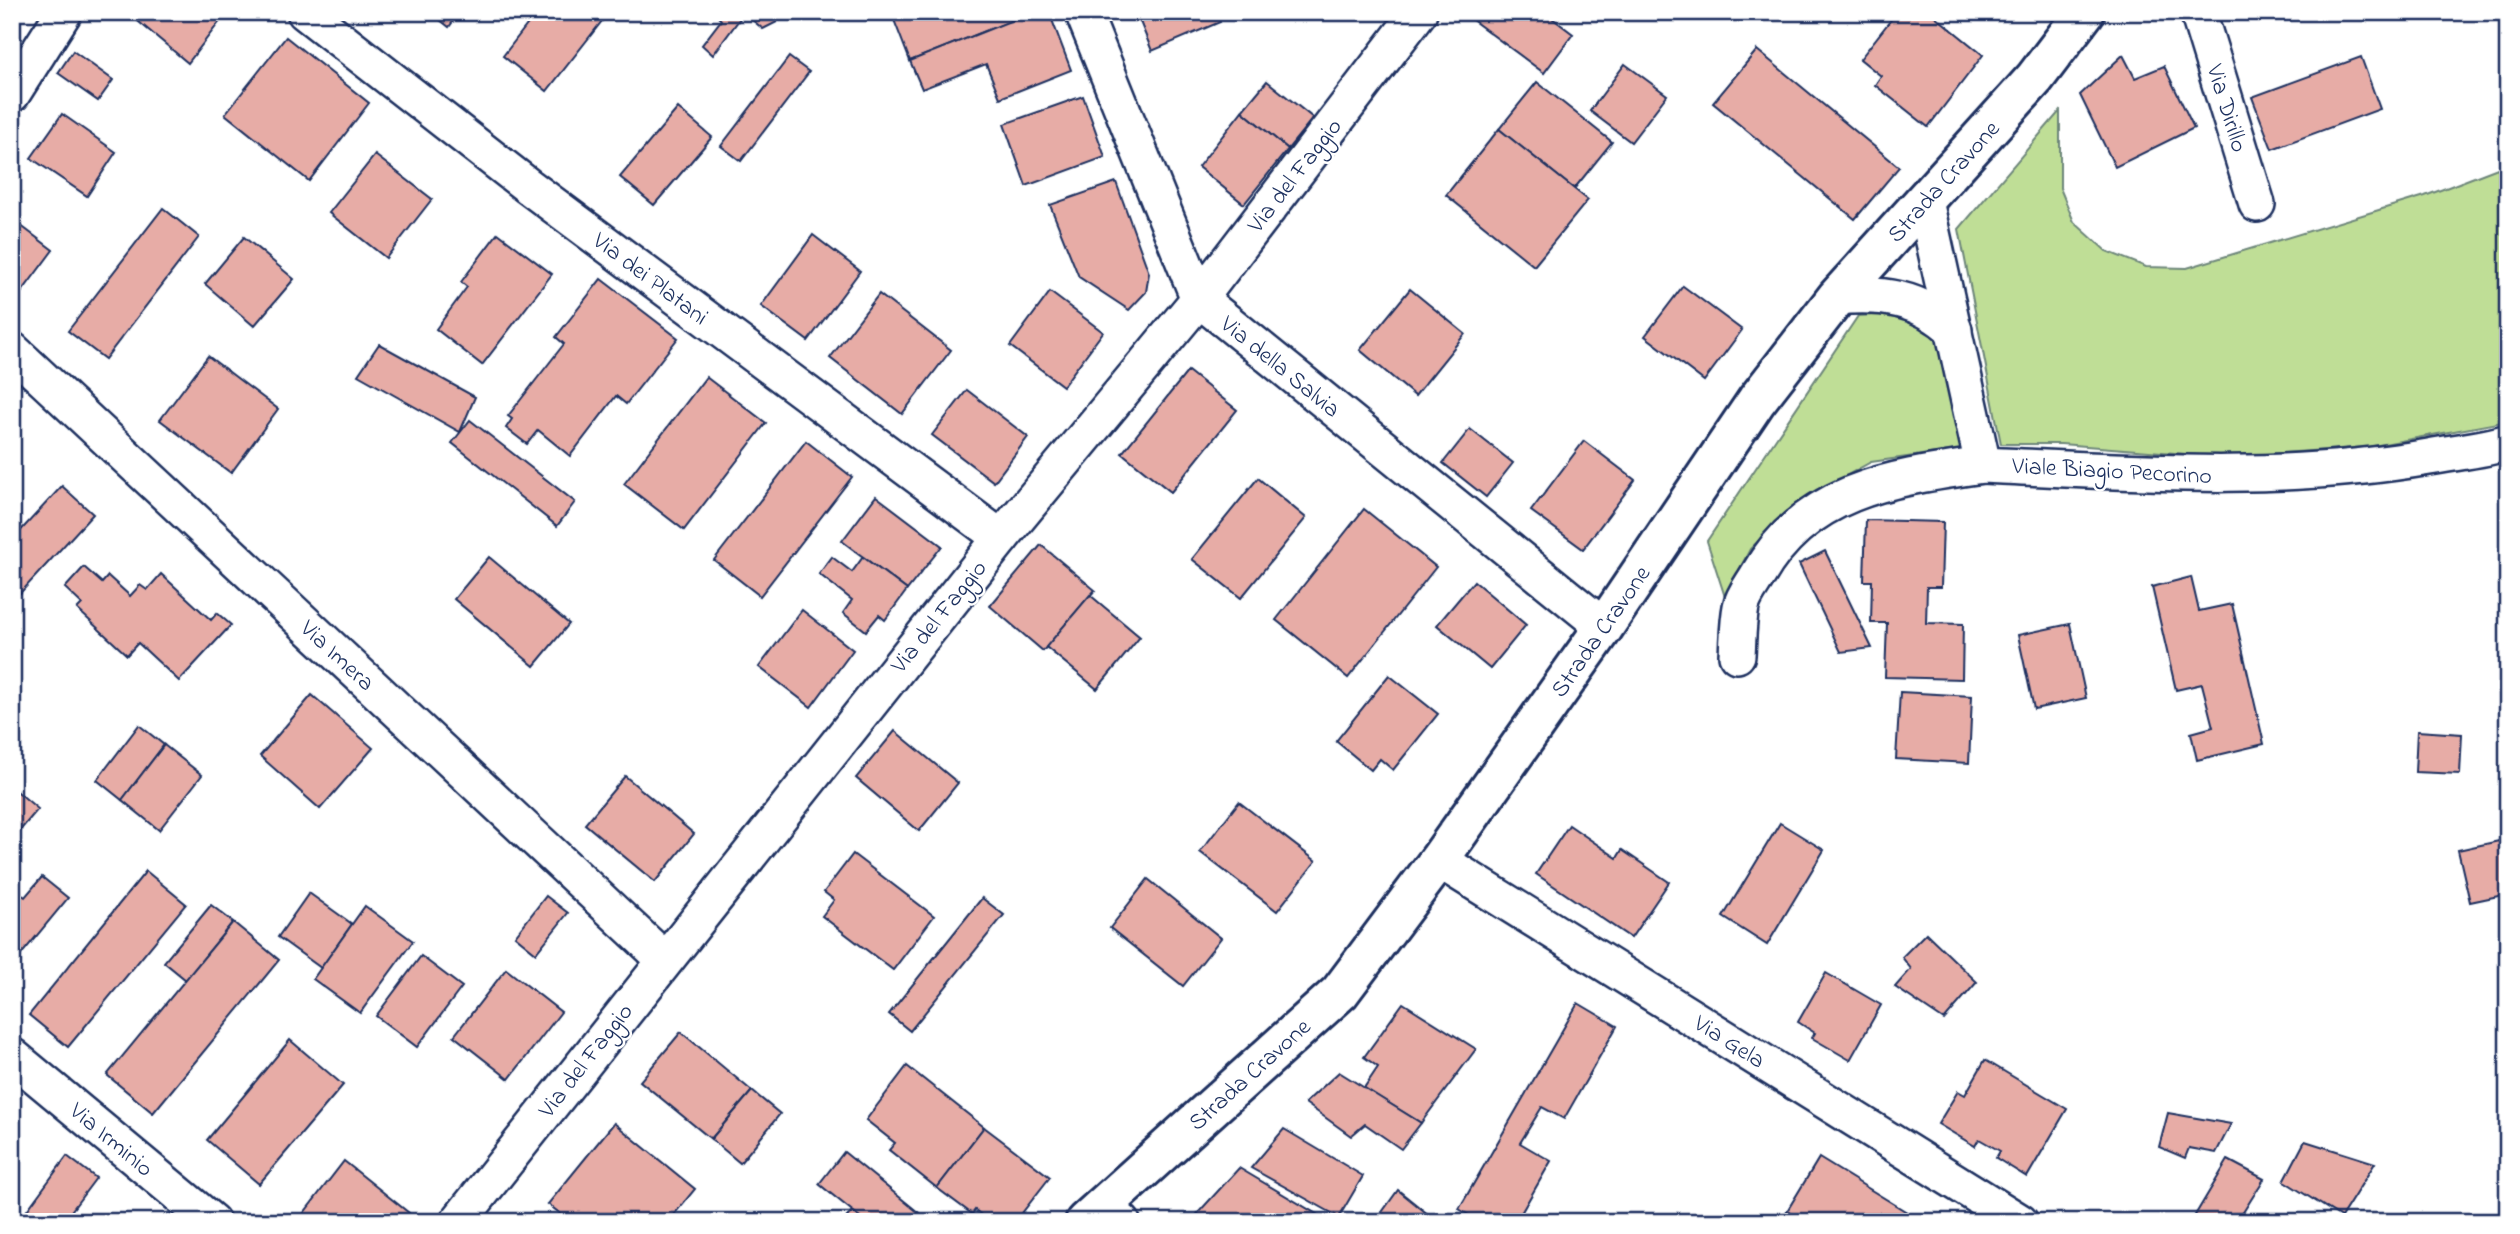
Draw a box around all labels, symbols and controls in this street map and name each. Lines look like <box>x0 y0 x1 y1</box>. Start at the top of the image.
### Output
street label: Via Dirillo <box>2195 60 2256 157</box>
street label: Via del Faggio <box>1239 112 1352 242</box>
street label: Strada Cravone <box>1880 113 2010 252</box>
street label: Via dei Platani <box>583 224 715 335</box>
street label: Via della Salvia <box>1211 308 1347 427</box>
street label: Viale Biagio Pecorino <box>2010 450 2213 495</box>
street label: Via del Faggio <box>883 553 997 683</box>
street label: Strada Cravone <box>1543 559 1661 706</box>
street label: Via Imera <box>290 612 382 701</box>
street label: Via del Faggio <box>530 997 643 1127</box>
street label: Via Gela <box>1685 1007 1771 1079</box>
street label: Strada Cravone <box>1182 1011 1320 1140</box>
street label: Via Irminio <box>60 1095 160 1187</box>

